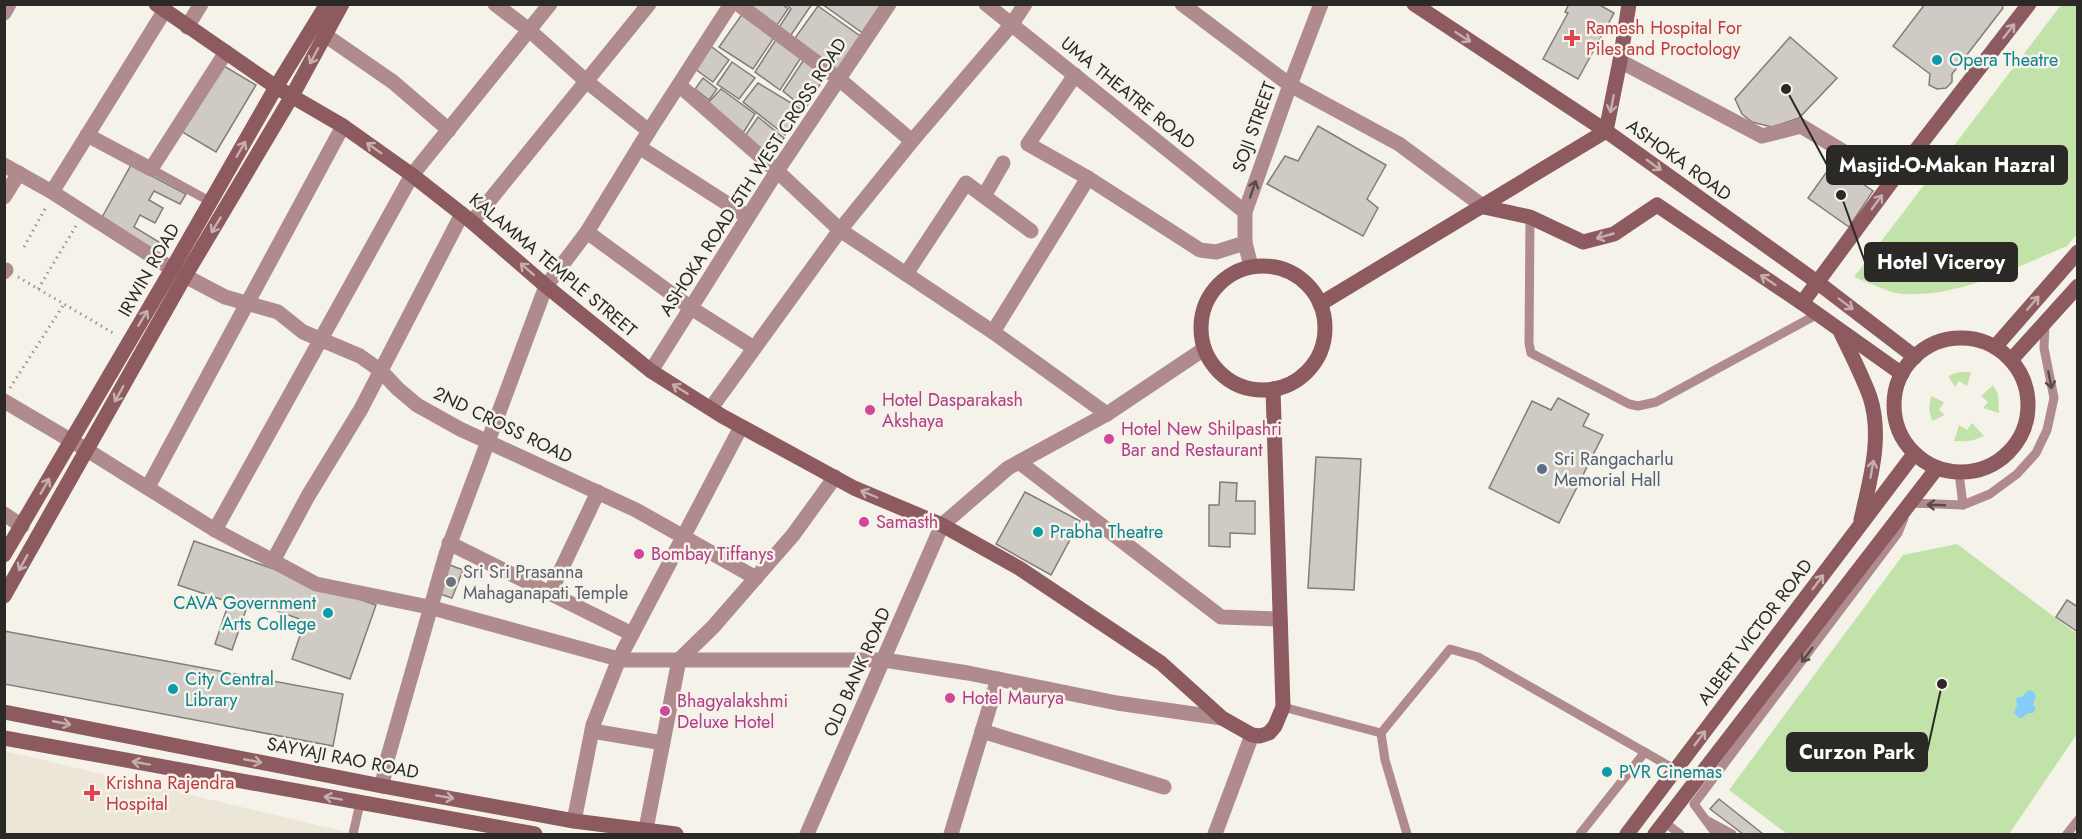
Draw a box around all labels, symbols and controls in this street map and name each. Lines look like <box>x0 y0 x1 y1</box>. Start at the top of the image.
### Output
place label: Ramesh Hospital For Piles and Proctology <box>1586 15 1743 62</box>
one-way arrow <box>2003 23 2015 39</box>
marker: Ramesh Hospital For Piles and Proctology <box>1563 29 1581 47</box>
street label: UMA THEATRE ROAD <box>1055 30 1201 156</box>
one-way arrow <box>1454 30 1471 43</box>
street label: ASHOKA ROAD 5TH WEST CROSS ROAD <box>653 33 853 321</box>
one-way arrow <box>308 47 320 64</box>
place label: Opera Theatre <box>1949 47 2058 73</box>
marker: Opera Theatre <box>1930 53 1944 67</box>
street label: SOJI STREET <box>1226 77 1283 176</box>
one-way arrow <box>1606 93 1617 113</box>
street label: ASHOKA ROAD <box>1621 113 1737 207</box>
one-way arrow <box>235 141 247 158</box>
one-way arrow <box>367 142 383 154</box>
callout: Masjid-O-Makan Hazral <box>1827 146 2067 184</box>
text: Masjid-O-Makan Hazral <box>1839 151 2055 180</box>
one-way arrow <box>1645 159 1661 172</box>
one-way arrow <box>1249 180 1260 199</box>
street label: KALAMMA TEMPLE STREET <box>464 187 643 343</box>
one-way arrow <box>1871 194 1883 210</box>
one-way arrow <box>209 216 221 233</box>
street label: IRWIN ROAD <box>112 218 186 322</box>
one-way arrow <box>1596 231 1615 242</box>
callout: Hotel Viceroy <box>1865 243 2017 281</box>
text: Hotel Viceroy <box>1877 248 2006 277</box>
one-way arrow <box>520 262 535 276</box>
one-way arrow <box>1760 274 1777 286</box>
one-way arrow <box>2026 296 2040 311</box>
one-way arrow <box>1838 298 1854 311</box>
one-way arrow <box>138 310 150 327</box>
one-way arrow <box>2045 370 2056 389</box>
street label: 2ND CROSS ROAD <box>429 380 577 470</box>
one-way arrow <box>672 383 689 395</box>
one-way arrow <box>113 385 125 402</box>
place label: Hotel Dasparakash Akshaya <box>882 387 1023 434</box>
marker: Hotel Dasparakash Akshaya <box>863 403 877 417</box>
place label: Hotel New Shilpashri Bar and Restaurant <box>1121 416 1282 463</box>
marker: Hotel New Shilpashri Bar and Restaurant <box>1102 432 1116 446</box>
place label: Sri Rangacharlu Memorial Hall <box>1554 446 1674 493</box>
one-way arrow <box>1867 459 1878 479</box>
marker: Sri Rangacharlu Memorial Hall <box>1535 462 1549 476</box>
one-way arrow <box>39 478 51 495</box>
one-way arrow <box>860 488 879 499</box>
one-way arrow <box>1926 499 1946 510</box>
place label: Samasth <box>876 509 938 535</box>
marker: Samasth <box>857 515 871 529</box>
place label: Prabha Theatre <box>1050 519 1163 545</box>
marker: Prabha Theatre <box>1031 525 1045 539</box>
place label: Bombay Tiffanys <box>651 541 774 567</box>
marker: Bombay Tiffanys <box>632 547 646 561</box>
one-way arrow <box>17 554 28 572</box>
street label: ALBERT VICTOR ROAD <box>1691 554 1819 710</box>
place label: Sri Sri Prasanna Mahaganapati Temple <box>463 559 628 606</box>
one-way arrow <box>1811 574 1824 590</box>
marker: Sri Sri Prasanna Mahaganapati Temple <box>444 575 458 589</box>
place label: CAVA Government Arts College <box>173 590 317 637</box>
street label: OLD BANK ROAD <box>817 603 897 741</box>
marker: CAVA Government Arts College <box>321 606 335 620</box>
one-way arrow <box>1800 647 1813 663</box>
place label: City Central Library <box>185 666 274 713</box>
marker: City Central Library <box>166 682 180 696</box>
place label: Hotel Maurya <box>962 685 1064 711</box>
place label: Bhagyalakshmi Deluxe Hotel <box>677 688 788 735</box>
marker: Hotel Maurya <box>943 691 957 705</box>
marker: Bhagyalakshmi Deluxe Hotel <box>658 704 672 718</box>
one-way arrow <box>52 718 71 729</box>
one-way arrow <box>1694 730 1706 746</box>
street label: SAYYAJI RAO ROAD <box>265 731 421 785</box>
callout: Curzon Park <box>1787 733 1927 771</box>
text: Curzon Park <box>1799 738 1916 767</box>
one-way arrow <box>243 756 262 767</box>
one-way arrow <box>131 757 151 768</box>
place label: PVR Cinemas <box>1619 759 1722 785</box>
marker: PVR Cinemas <box>1600 765 1614 779</box>
place label: Krishna Rajendra Hospital <box>106 770 234 817</box>
marker: Krishna Rajendra Hospital <box>83 784 101 802</box>
one-way arrow <box>323 792 343 803</box>
one-way arrow <box>434 792 454 803</box>

